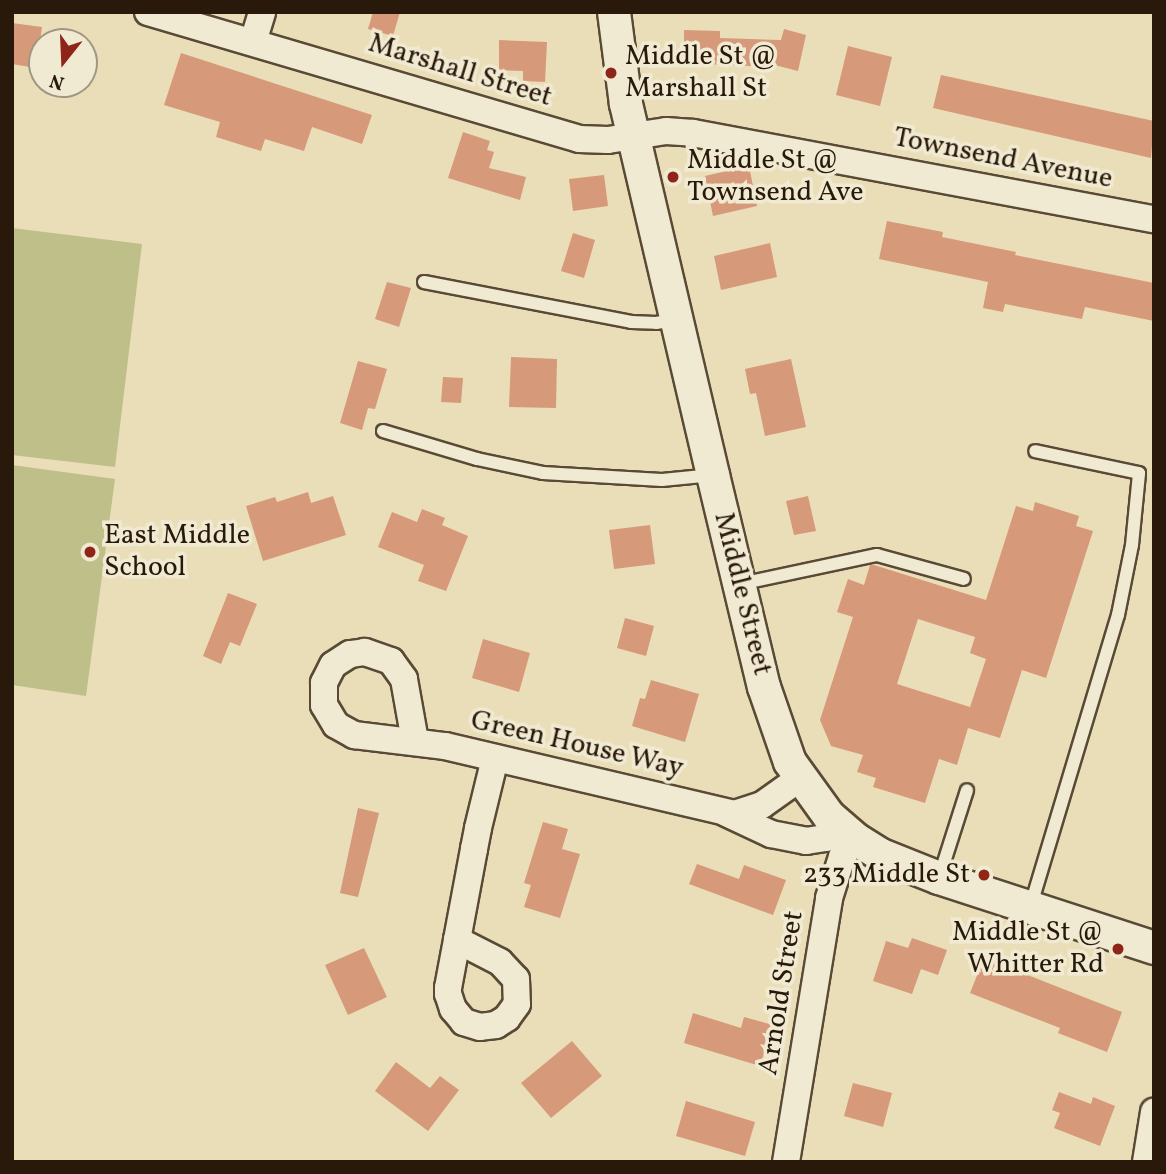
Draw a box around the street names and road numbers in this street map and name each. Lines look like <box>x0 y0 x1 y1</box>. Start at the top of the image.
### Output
street label: Marshall Street <box>364 27 556 115</box>
street label: Townsend Avenue <box>891 121 1115 197</box>
street label: Middle Street <box>706 509 778 679</box>
street label: Green House Way <box>467 704 687 786</box>
street label: Arnold Street <box>752 908 812 1078</box>

